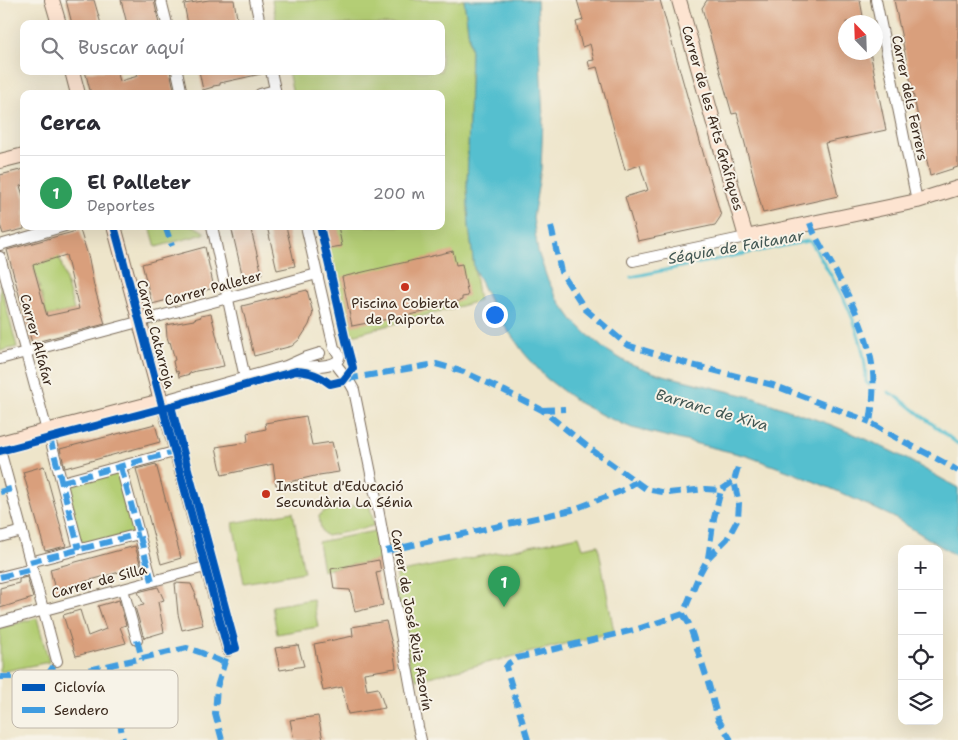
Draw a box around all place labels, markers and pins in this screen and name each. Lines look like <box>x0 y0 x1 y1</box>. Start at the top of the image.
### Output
marker: Piscina Cobierta de Paiporta <box>399 281 411 293</box>
place label: Piscina Cobierta de Paiporta <box>351 294 459 328</box>
place label: Institut d'Educació Secundària La Sénia <box>276 477 413 511</box>
marker: Institut d'Educació Secundària La Sénia <box>260 488 272 500</box>
pin: 1 <box>488 566 520 607</box>

